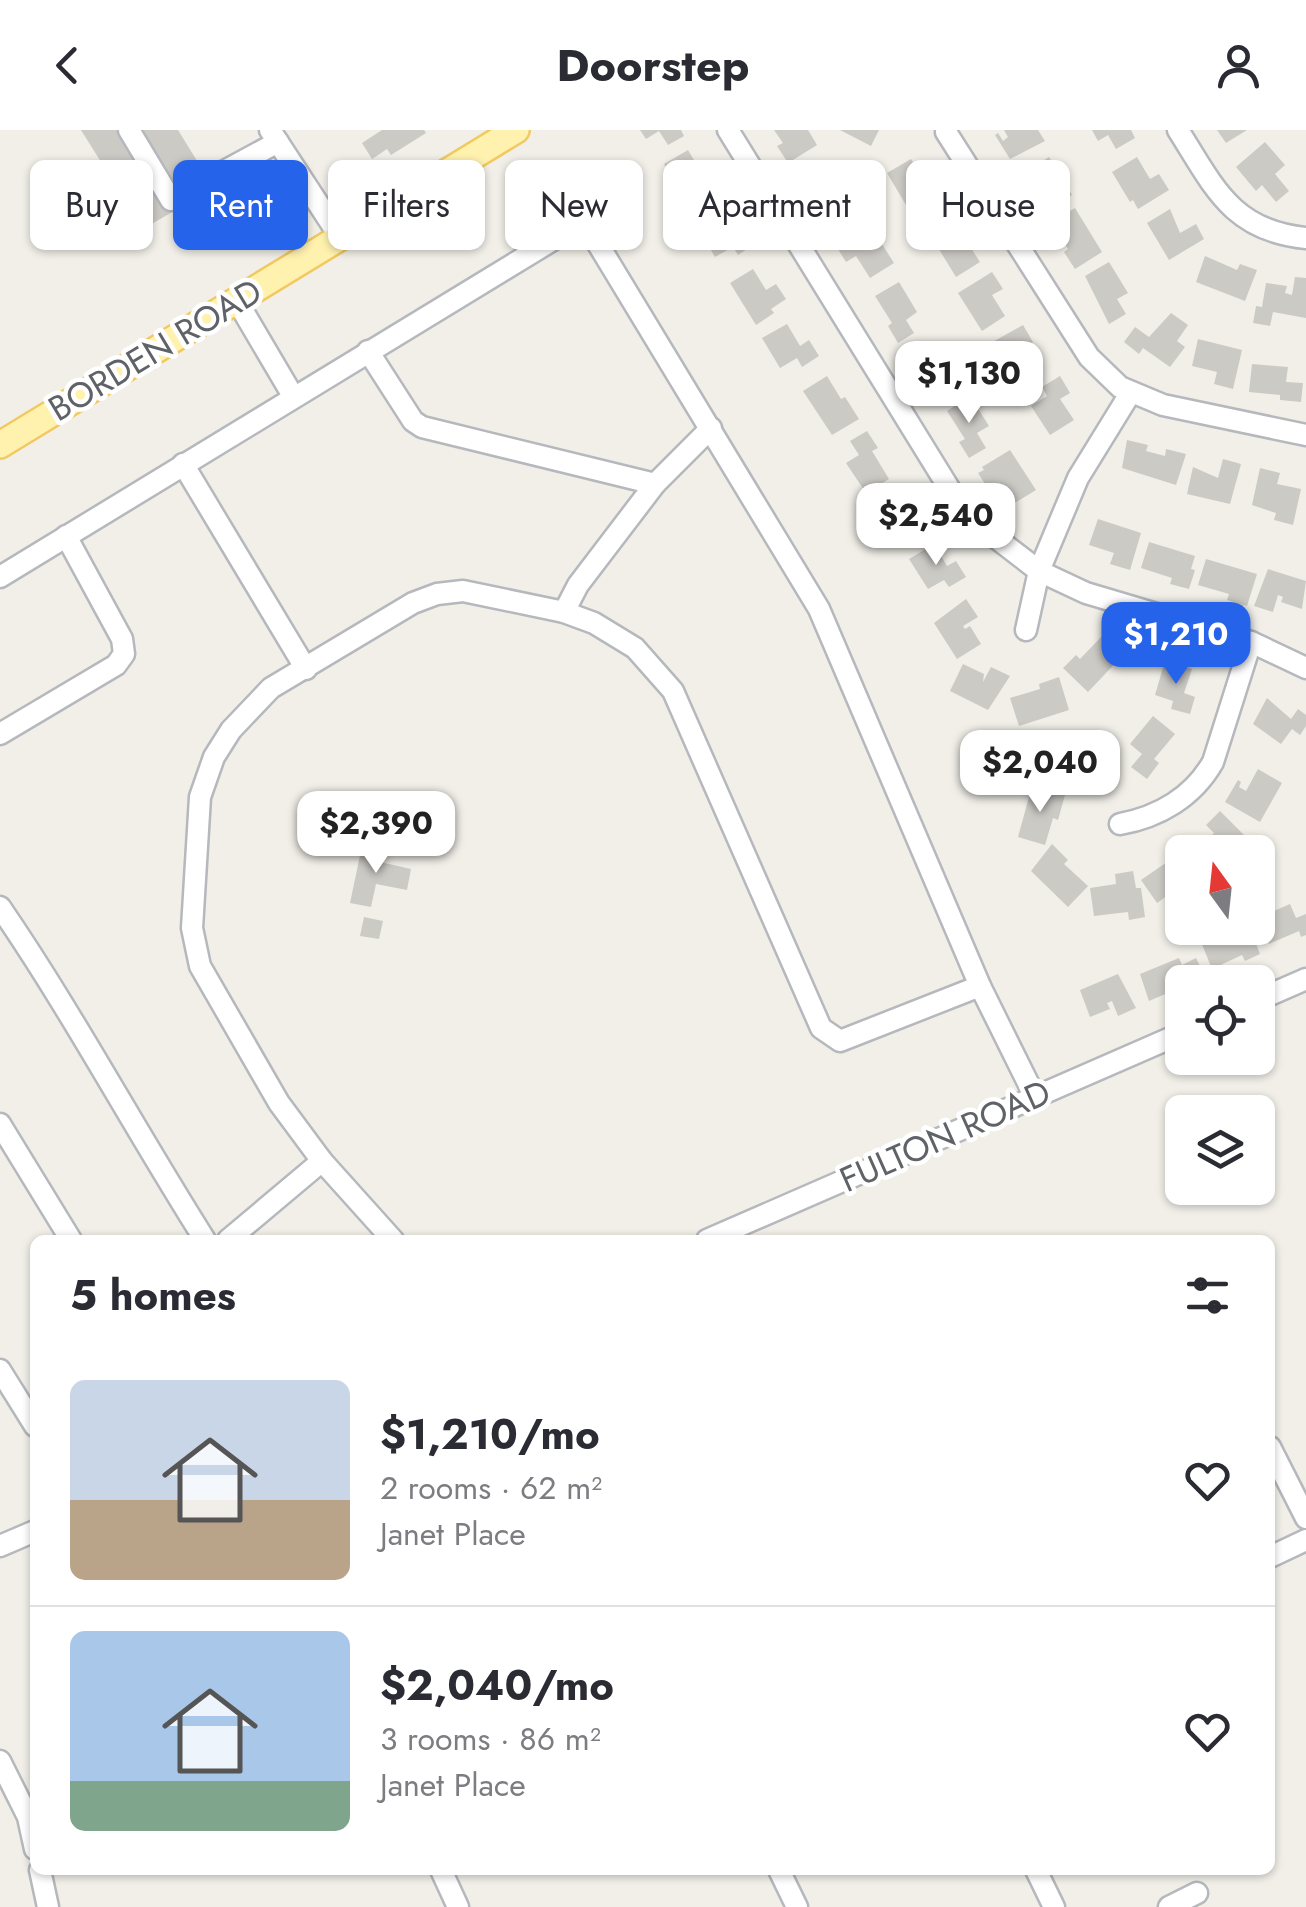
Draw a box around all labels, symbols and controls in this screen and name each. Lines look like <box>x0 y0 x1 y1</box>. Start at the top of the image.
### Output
text: Doorstep <box>557 33 749 98</box>
icon: back <box>40 38 95 93</box>
icon: person <box>1211 38 1266 93</box>
chip: Buy <box>30 160 153 250</box>
chip: Rent <box>173 160 308 250</box>
chip: Filters <box>328 160 485 250</box>
chip: New <box>505 160 643 250</box>
chip: Apartment <box>663 160 886 250</box>
chip: House <box>906 160 1070 250</box>
street label: BORDEN ROAD <box>39 267 271 433</box>
pin: $1,130 <box>888 341 1050 426</box>
text: $1,130 <box>917 350 1021 396</box>
pin: $2,540 <box>855 483 1017 568</box>
text: $2,540 <box>878 492 994 538</box>
pin: $1,210 <box>1095 602 1257 687</box>
text: $1,210 <box>1123 611 1229 657</box>
pin: $2,040 <box>959 730 1121 815</box>
text: $2,040 <box>982 739 1098 785</box>
pin: $2,390 <box>295 791 457 876</box>
text: $2,390 <box>319 800 433 846</box>
north arrow <box>1165 835 1275 945</box>
map controls <box>1165 835 1275 1205</box>
button: locate <box>1165 965 1275 1075</box>
street label: FULTON ROAD <box>832 1067 1058 1205</box>
button: layers <box>1165 1095 1275 1205</box>
text: 5 homes <box>70 1265 236 1326</box>
icon: filters <box>1180 1268 1235 1323</box>
text: $1,210/mo <box>380 1404 600 1465</box>
icon: home <box>150 1420 270 1540</box>
icon: heart <box>1180 1453 1235 1508</box>
text: 2 rooms · 62 m² <box>380 1465 602 1511</box>
text: Janet Place <box>380 1511 526 1557</box>
text: $2,040/mo <box>380 1655 614 1716</box>
icon: home <box>150 1671 270 1791</box>
icon: heart <box>1180 1704 1235 1759</box>
text: 3 rooms · 86 m² <box>380 1716 601 1762</box>
text: Janet Place <box>380 1762 526 1808</box>

